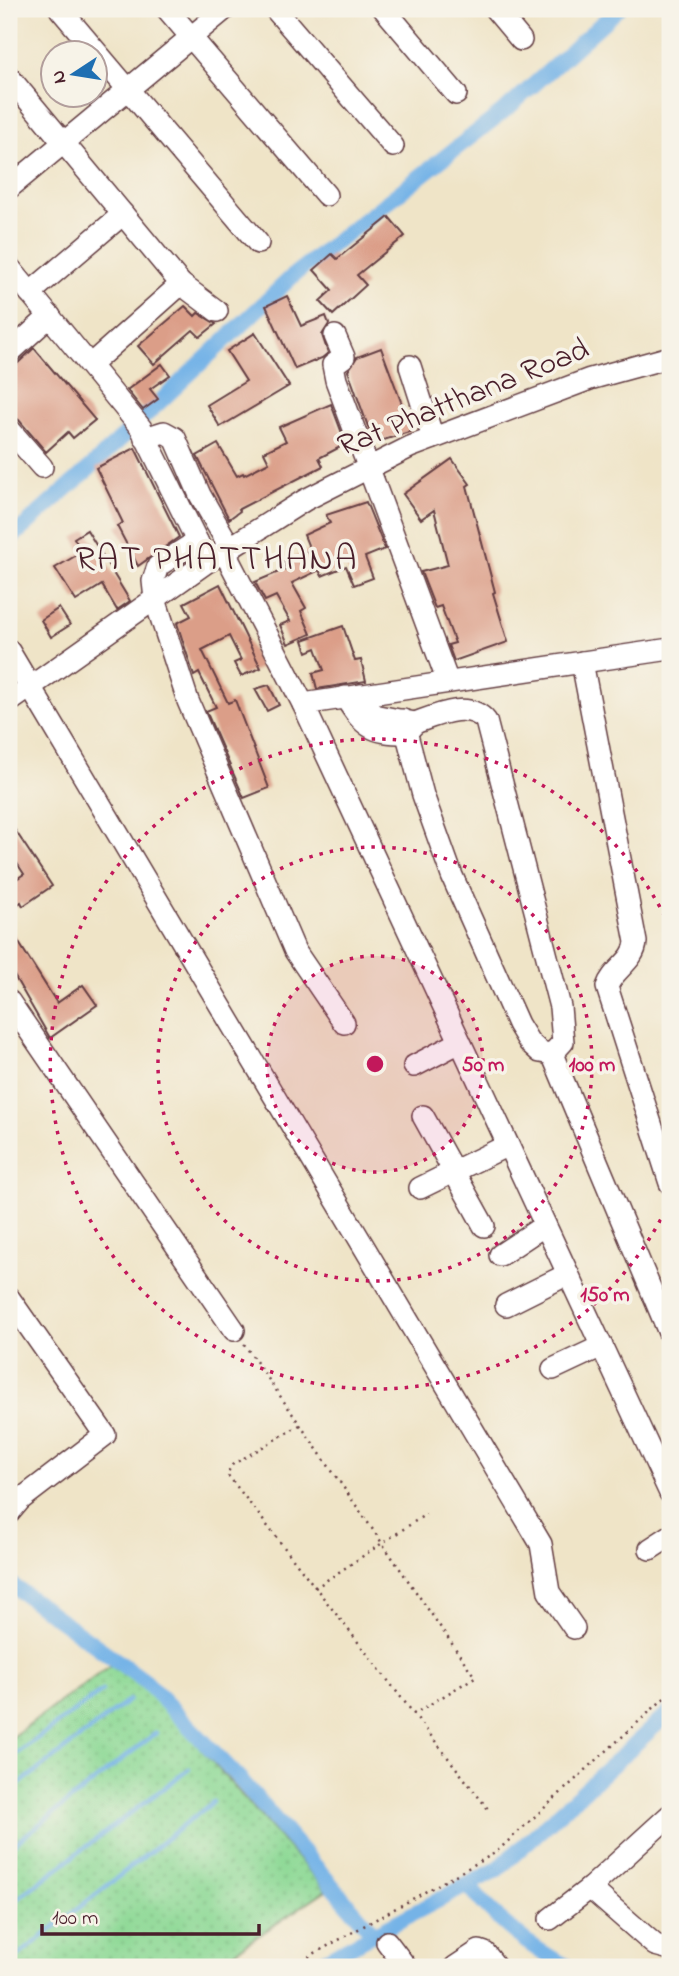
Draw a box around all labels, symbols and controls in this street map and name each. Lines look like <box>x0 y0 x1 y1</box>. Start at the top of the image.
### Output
north arrow <box>38 38 108 108</box>
text: N <box>45 68 74 86</box>
street label: Rat Phatthana Road <box>331 327 597 471</box>
district label: RAT PHATTHANA <box>76 535 358 586</box>
text: 50 m <box>462 1051 504 1081</box>
text: 100 m <box>569 1051 615 1081</box>
centre of rings <box>363 1052 387 1076</box>
text: 150 m <box>580 1281 630 1311</box>
scale bar <box>42 1892 259 1936</box>
text: 100 m <box>52 1904 98 1934</box>

